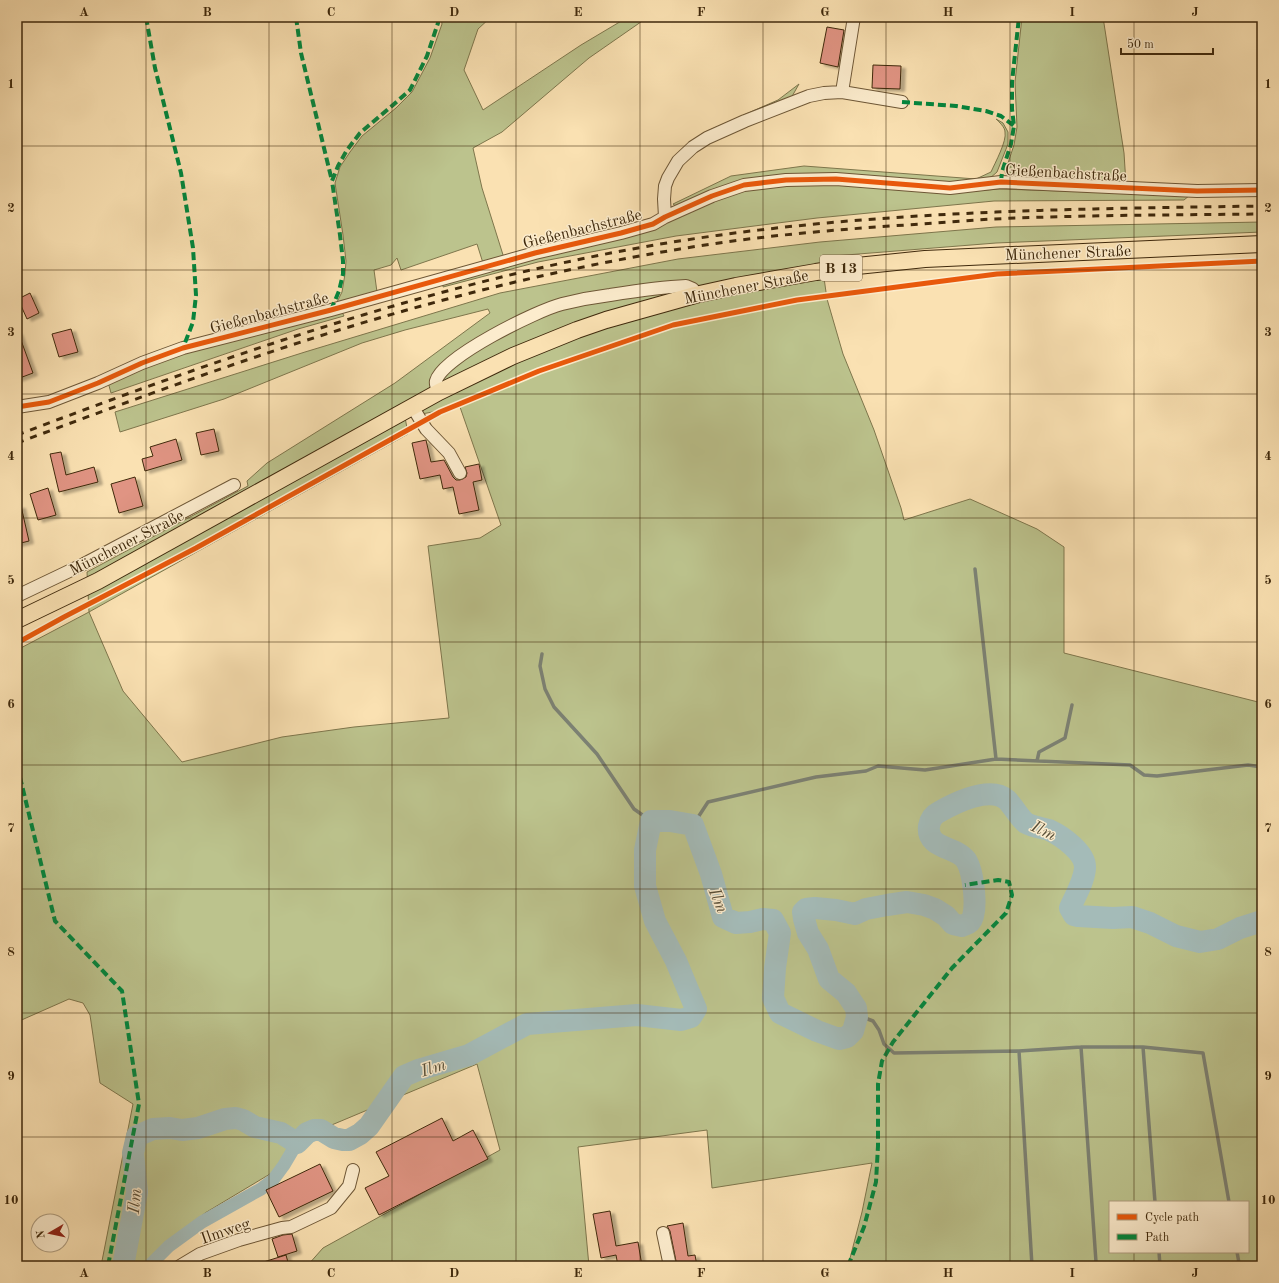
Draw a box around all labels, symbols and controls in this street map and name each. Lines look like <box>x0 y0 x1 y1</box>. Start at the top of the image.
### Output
text: A <box>79 6 89 19</box>
text: B <box>202 6 212 19</box>
text: C <box>327 6 335 19</box>
text: D <box>449 6 459 19</box>
text: E <box>574 6 583 19</box>
text: F <box>697 6 706 19</box>
text: G <box>820 6 830 19</box>
text: H <box>943 6 954 19</box>
text: I <box>1069 6 1075 19</box>
text: J <box>1191 6 1199 19</box>
scale bar <box>1121 30 1213 56</box>
text: 50 m <box>1127 38 1154 51</box>
text: 1 <box>7 78 15 91</box>
text: 1 <box>1264 78 1272 91</box>
street label: Gießenbachstraße <box>1004 163 1127 185</box>
text: 2 <box>7 202 15 215</box>
text: 2 <box>1264 202 1272 215</box>
street label: Gießenbachstraße <box>521 207 644 252</box>
street label: Münchener Straße <box>1005 244 1132 264</box>
road number: B 13 <box>820 255 862 281</box>
street label: Münchener Straße <box>683 268 810 308</box>
street label: Gießenbachstraße <box>208 290 331 337</box>
text: 3 <box>7 326 15 339</box>
text: 3 <box>1264 326 1272 339</box>
text: 4 <box>7 450 15 463</box>
text: 4 <box>1264 450 1272 463</box>
street label: Münchener Straße <box>67 508 187 580</box>
text: 5 <box>7 574 15 587</box>
text: 5 <box>1264 574 1272 587</box>
text: 6 <box>7 698 15 711</box>
text: 6 <box>1264 698 1272 711</box>
water label: Ilm <box>1027 818 1059 845</box>
text: 7 <box>7 822 15 835</box>
text: 7 <box>1264 822 1272 835</box>
water label: Ilm <box>704 885 731 916</box>
text: 8 <box>7 946 15 959</box>
text: 8 <box>1264 946 1272 959</box>
water label: Ilm <box>418 1056 448 1081</box>
text: 9 <box>7 1070 15 1083</box>
text: 9 <box>1264 1070 1272 1083</box>
water label: Ilm <box>126 1187 145 1216</box>
text: 10 <box>3 1194 19 1207</box>
text: 10 <box>1260 1194 1276 1207</box>
legend <box>1109 1201 1249 1253</box>
text: Cycle path <box>1145 1212 1200 1224</box>
north arrow <box>30 1213 70 1253</box>
street label: Ilmweg <box>199 1216 253 1248</box>
text: N <box>35 1229 48 1239</box>
text: Path <box>1145 1232 1170 1244</box>
text: A <box>79 1267 89 1280</box>
text: B <box>202 1267 212 1280</box>
text: C <box>327 1267 335 1280</box>
text: D <box>449 1267 459 1280</box>
text: E <box>574 1267 583 1280</box>
text: F <box>697 1267 706 1280</box>
text: G <box>820 1267 830 1280</box>
text: H <box>943 1267 954 1280</box>
text: I <box>1069 1267 1075 1280</box>
text: J <box>1191 1267 1199 1280</box>

